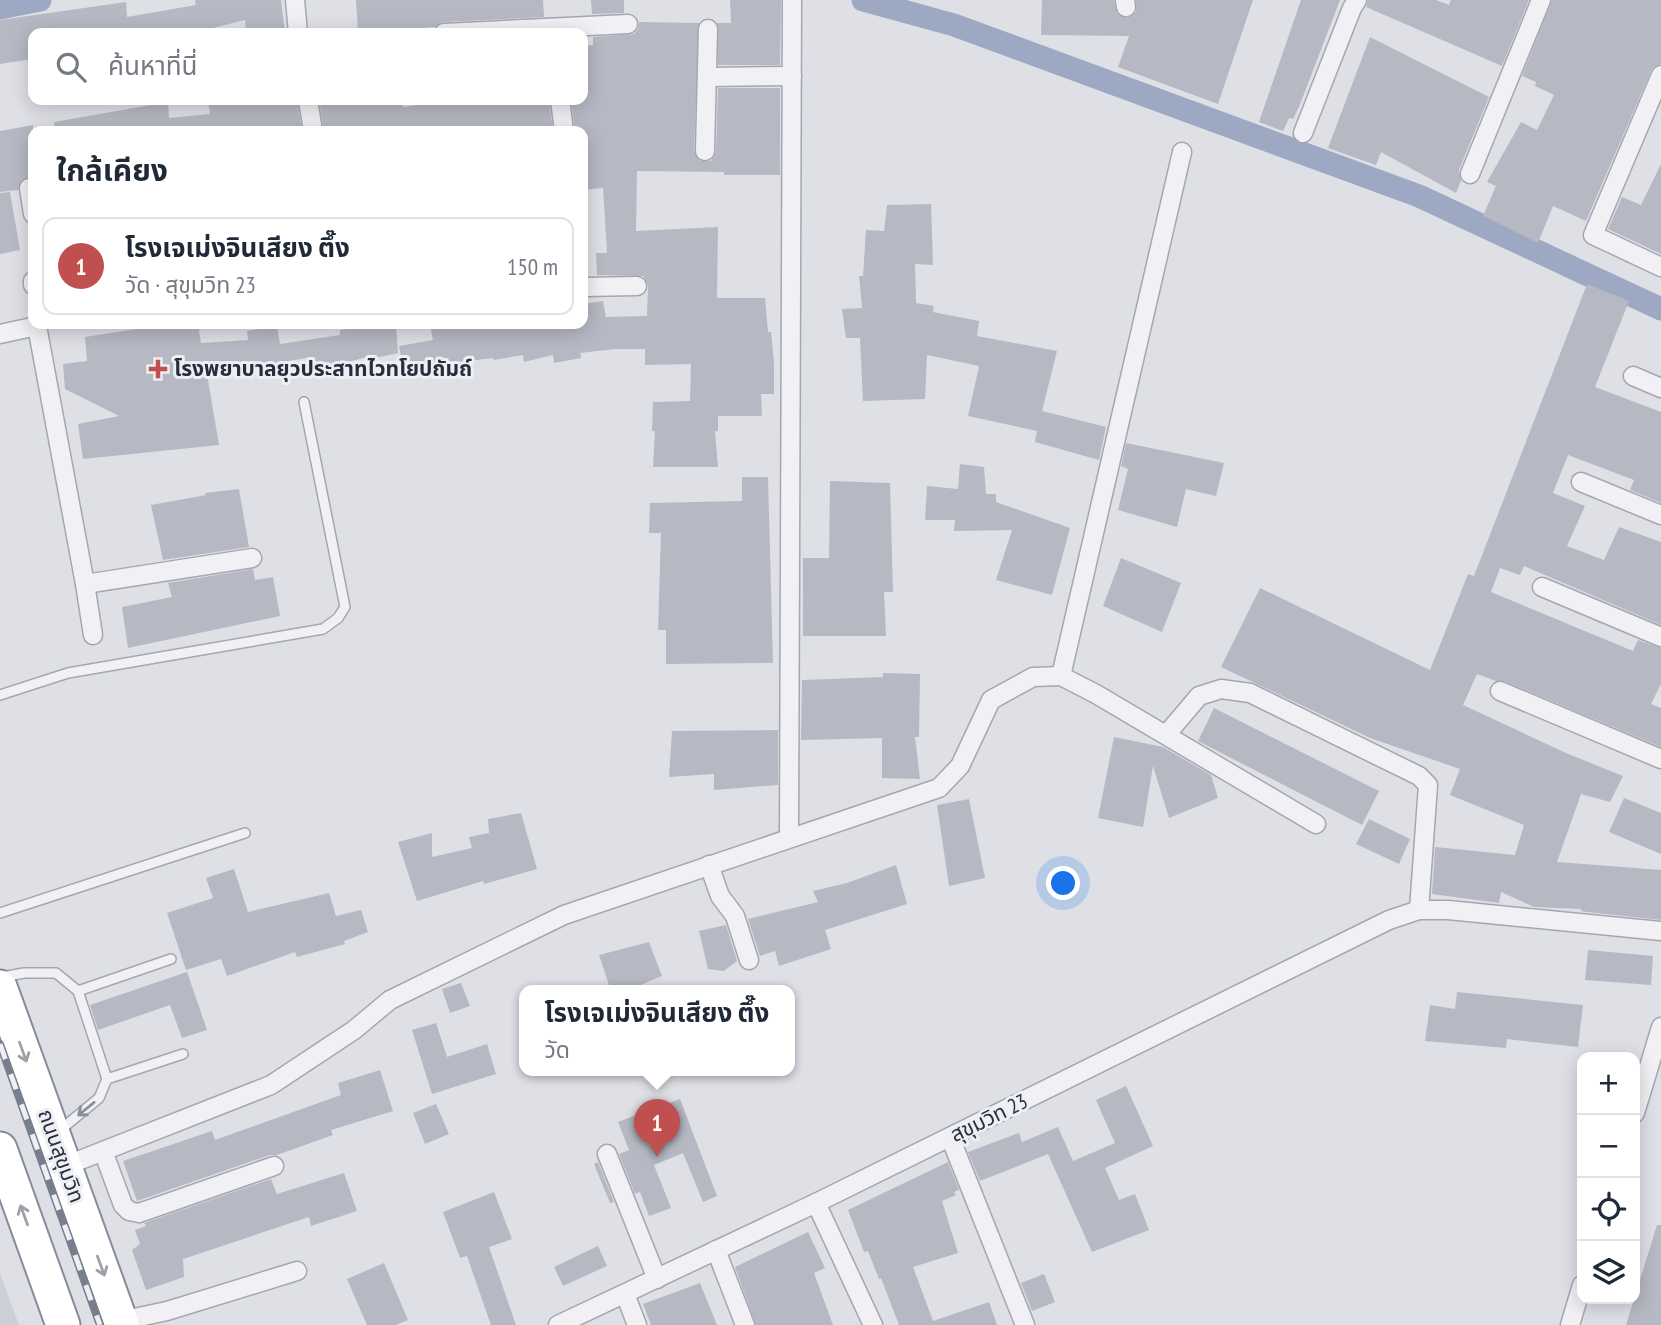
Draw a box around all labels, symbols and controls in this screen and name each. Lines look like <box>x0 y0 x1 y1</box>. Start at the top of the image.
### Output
search box <box>28 28 588 105</box>
icon: search <box>52 48 90 86</box>
text: ค้นหาที่นี่ <box>108 49 198 82</box>
text: ใกล้เคียง <box>56 150 168 189</box>
text: โรงเจเม่งจินเสียง ตึ๊ง <box>125 231 350 264</box>
text: 1 <box>76 252 87 281</box>
text: 150 m <box>507 252 558 281</box>
text: วัด · สุขุมวิท 23 <box>125 270 256 299</box>
place label: โรงพยาบาลยุวประสาทไวทโยปถัมถ์ <box>174 355 472 382</box>
marker: โรงพยาบาลยุวประสาทไวทโยปถัมถ์ <box>148 359 168 379</box>
your location <box>1046 866 1080 900</box>
popup <box>519 985 795 1076</box>
text: โรงเจเม่งจินเสียง ตึ๊ง <box>545 996 769 1029</box>
text: วัด <box>545 1035 570 1064</box>
one-way arrow <box>18 1040 30 1062</box>
map controls <box>1577 1052 1640 1304</box>
button: + <box>1577 1052 1640 1115</box>
street label: สุขุมวิท 23 <box>946 1087 1032 1148</box>
pin: 1 <box>634 1099 680 1157</box>
one-way arrow <box>77 1101 95 1116</box>
street label: ถนนสุขุมวิท <box>32 1105 91 1206</box>
button: − <box>1577 1115 1640 1178</box>
button: locate <box>1577 1178 1640 1241</box>
one-way arrow <box>17 1204 29 1226</box>
button: layers <box>1577 1241 1640 1304</box>
one-way arrow <box>95 1254 108 1276</box>

